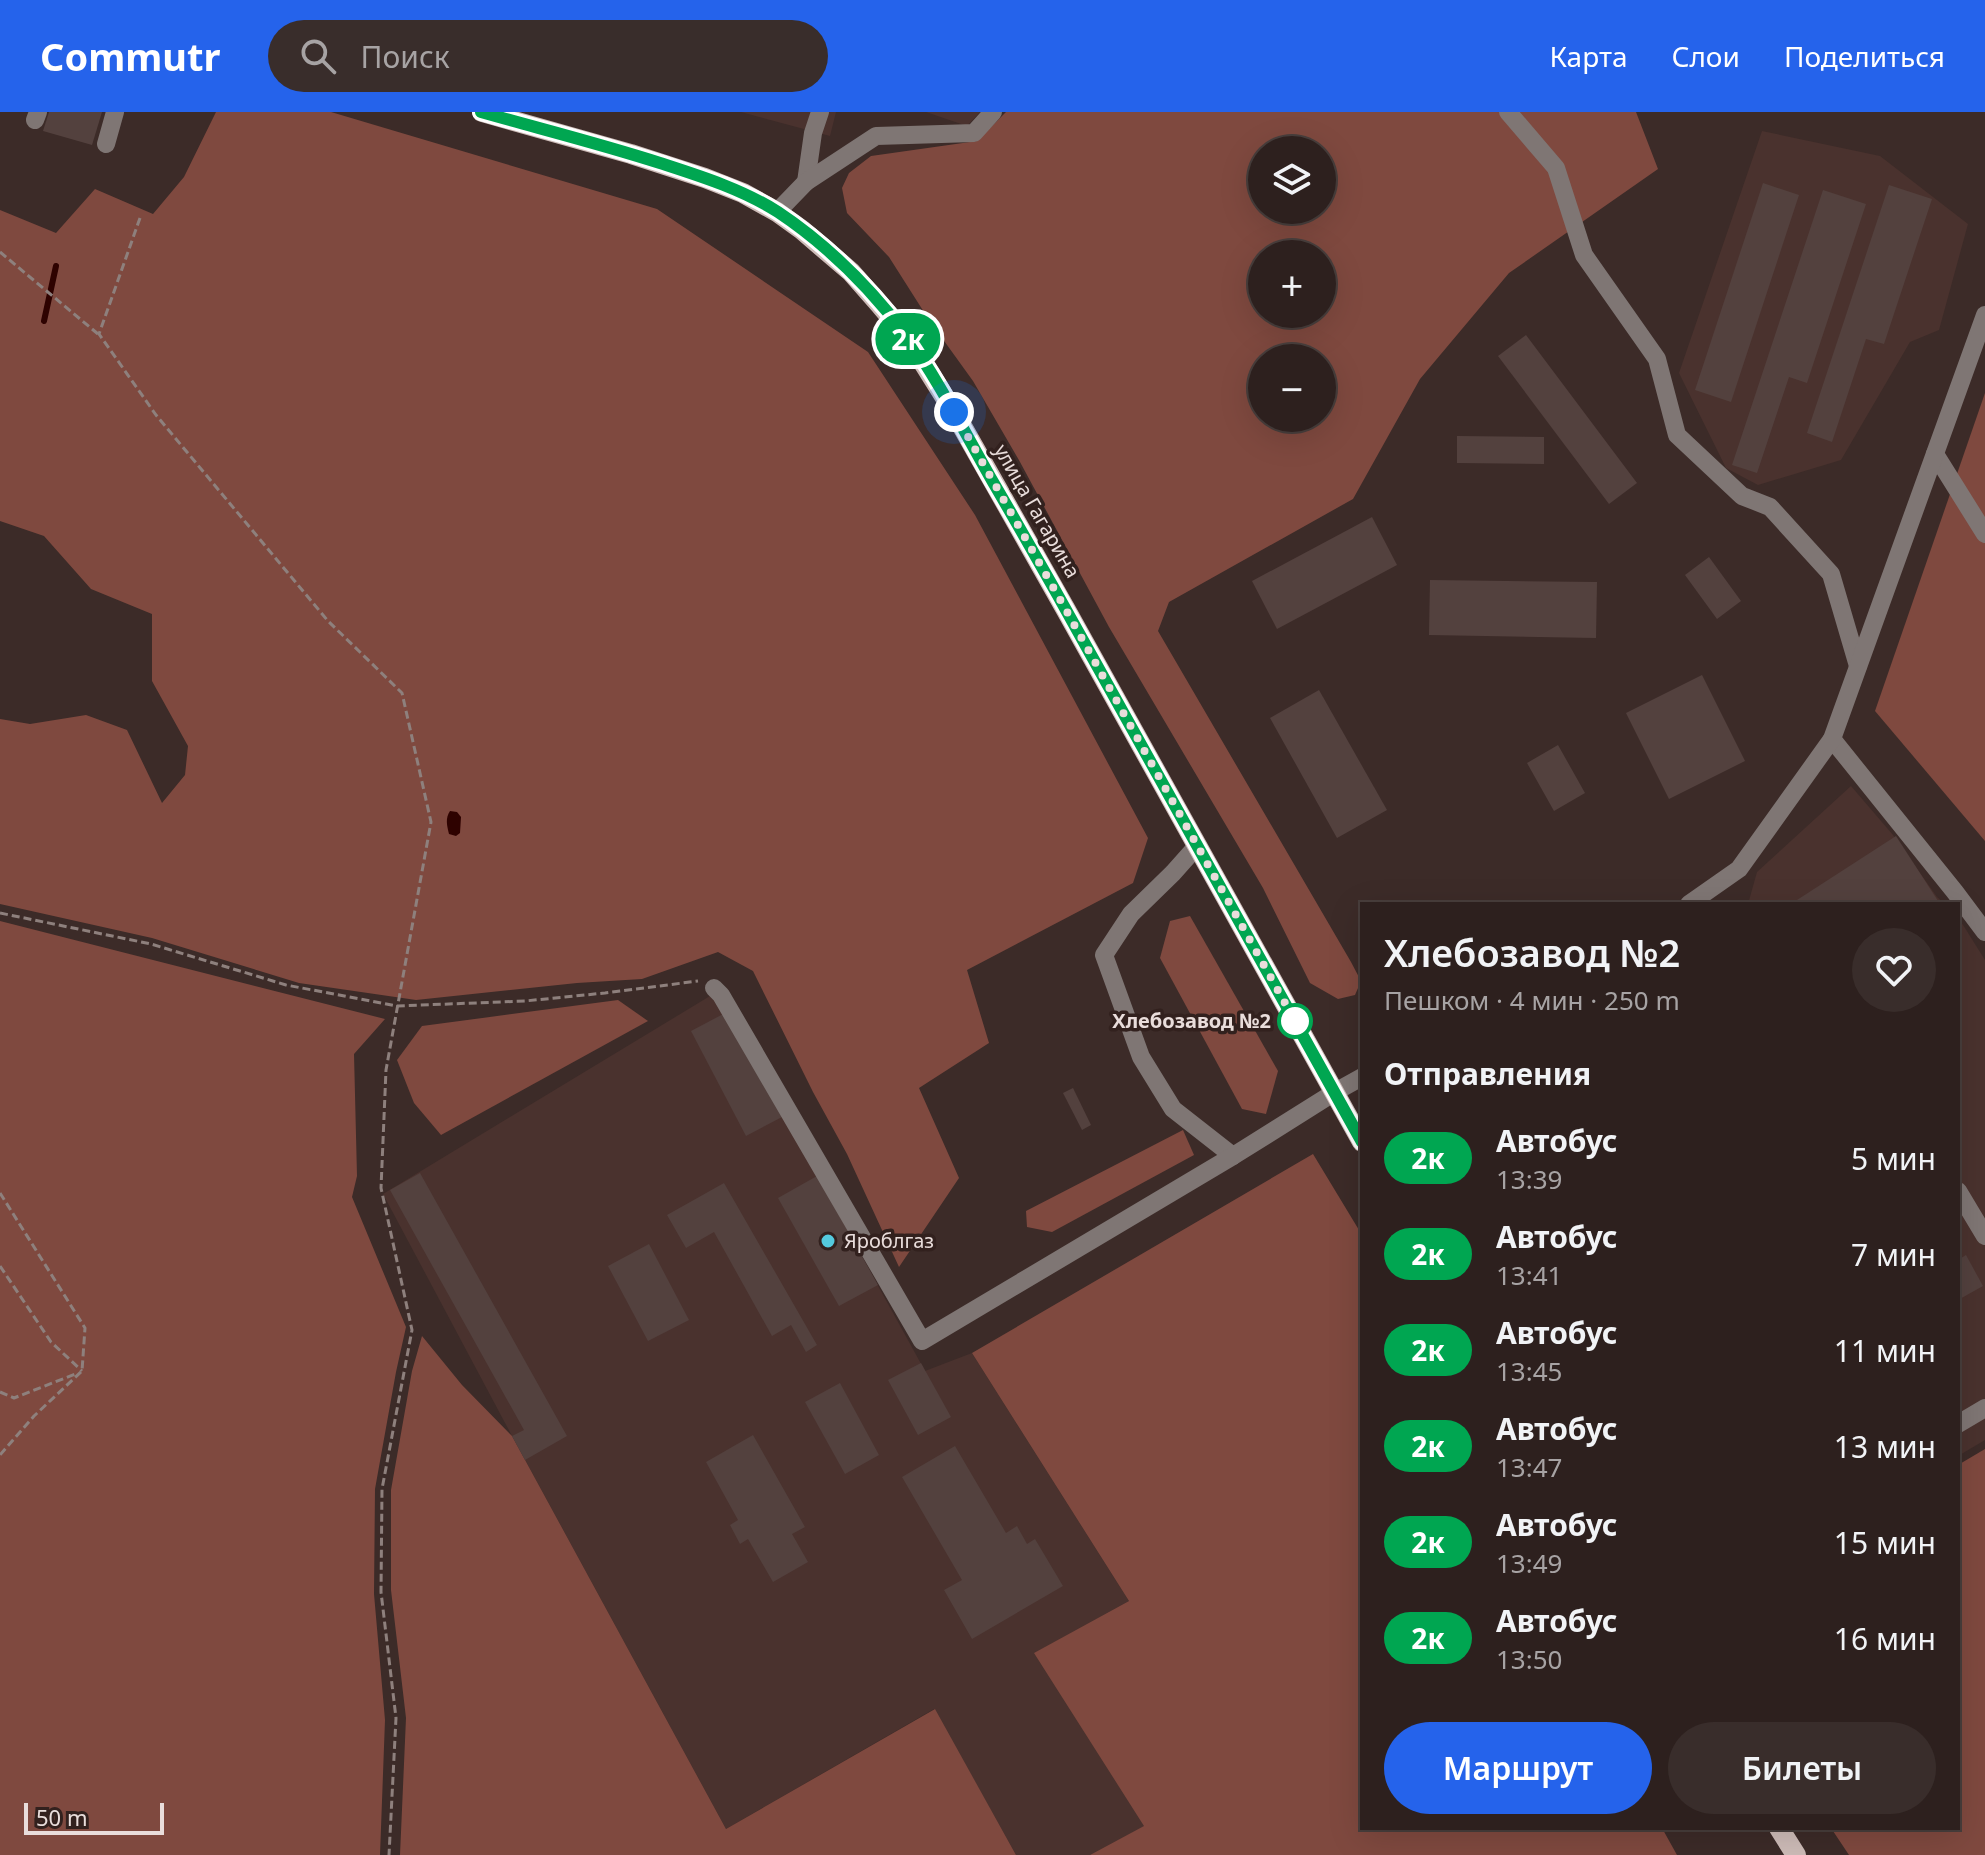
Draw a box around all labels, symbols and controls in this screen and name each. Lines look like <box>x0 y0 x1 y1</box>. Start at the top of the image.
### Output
search box <box>268 20 828 92</box>
text: Commutr <box>40 30 220 82</box>
icon: search <box>296 34 340 78</box>
text: Поиск <box>360 36 450 77</box>
text: Карта <box>1549 37 1628 75</box>
text: Слои <box>1672 37 1740 75</box>
text: Поделиться <box>1784 37 1945 75</box>
map controls <box>1248 136 1336 432</box>
button: layers <box>1248 136 1336 224</box>
button: + <box>1248 240 1336 328</box>
line badge: 2к <box>872 313 944 365</box>
text: 2к <box>891 320 925 358</box>
button: − <box>1248 344 1336 432</box>
your location <box>934 392 974 432</box>
street label: улица Гагарина <box>988 439 1087 583</box>
text: Хлебозавод №2 <box>1384 926 1680 978</box>
button: heart <box>1852 928 1936 1012</box>
text: Пешком · 4 мин · 250 m <box>1384 982 1680 1018</box>
marker: Хлебозавод №2 <box>1278 1004 1312 1038</box>
place label: Хлебозавод №2 <box>1112 1007 1271 1034</box>
text: Отправления <box>1384 1053 1591 1094</box>
text: Автобус <box>1496 1120 1618 1161</box>
text: 5 мин <box>1851 1138 1936 1179</box>
text: 2к <box>1411 1139 1445 1177</box>
text: 13:39 <box>1496 1161 1562 1197</box>
text: Автобус <box>1496 1216 1618 1257</box>
place label: Яроблгаз <box>844 1227 934 1254</box>
marker: Яроблгаз <box>819 1232 837 1250</box>
text: 7 мин <box>1851 1234 1936 1275</box>
text: 2к <box>1411 1235 1445 1273</box>
text: 13:41 <box>1496 1257 1562 1293</box>
text: Автобус <box>1496 1312 1618 1353</box>
text: 11 мин <box>1834 1330 1936 1371</box>
text: 2к <box>1411 1331 1445 1369</box>
text: 13:45 <box>1496 1353 1562 1389</box>
text: Автобус <box>1496 1408 1618 1449</box>
text: 13 мин <box>1834 1426 1936 1467</box>
text: 2к <box>1411 1427 1445 1465</box>
text: 13:47 <box>1496 1449 1562 1485</box>
text: Автобус <box>1496 1504 1618 1545</box>
text: 15 мин <box>1834 1522 1936 1563</box>
text: 2к <box>1411 1523 1445 1561</box>
text: 13:49 <box>1496 1545 1562 1581</box>
text: Автобус <box>1496 1600 1618 1641</box>
text: 16 мин <box>1834 1618 1936 1659</box>
text: 2к <box>1411 1619 1445 1657</box>
text: 13:50 <box>1496 1641 1562 1677</box>
button: Маршрут <box>1384 1722 1652 1814</box>
button: Билеты <box>1668 1722 1936 1814</box>
scale bar <box>24 1799 164 1835</box>
text: 50 m <box>36 1802 87 1832</box>

